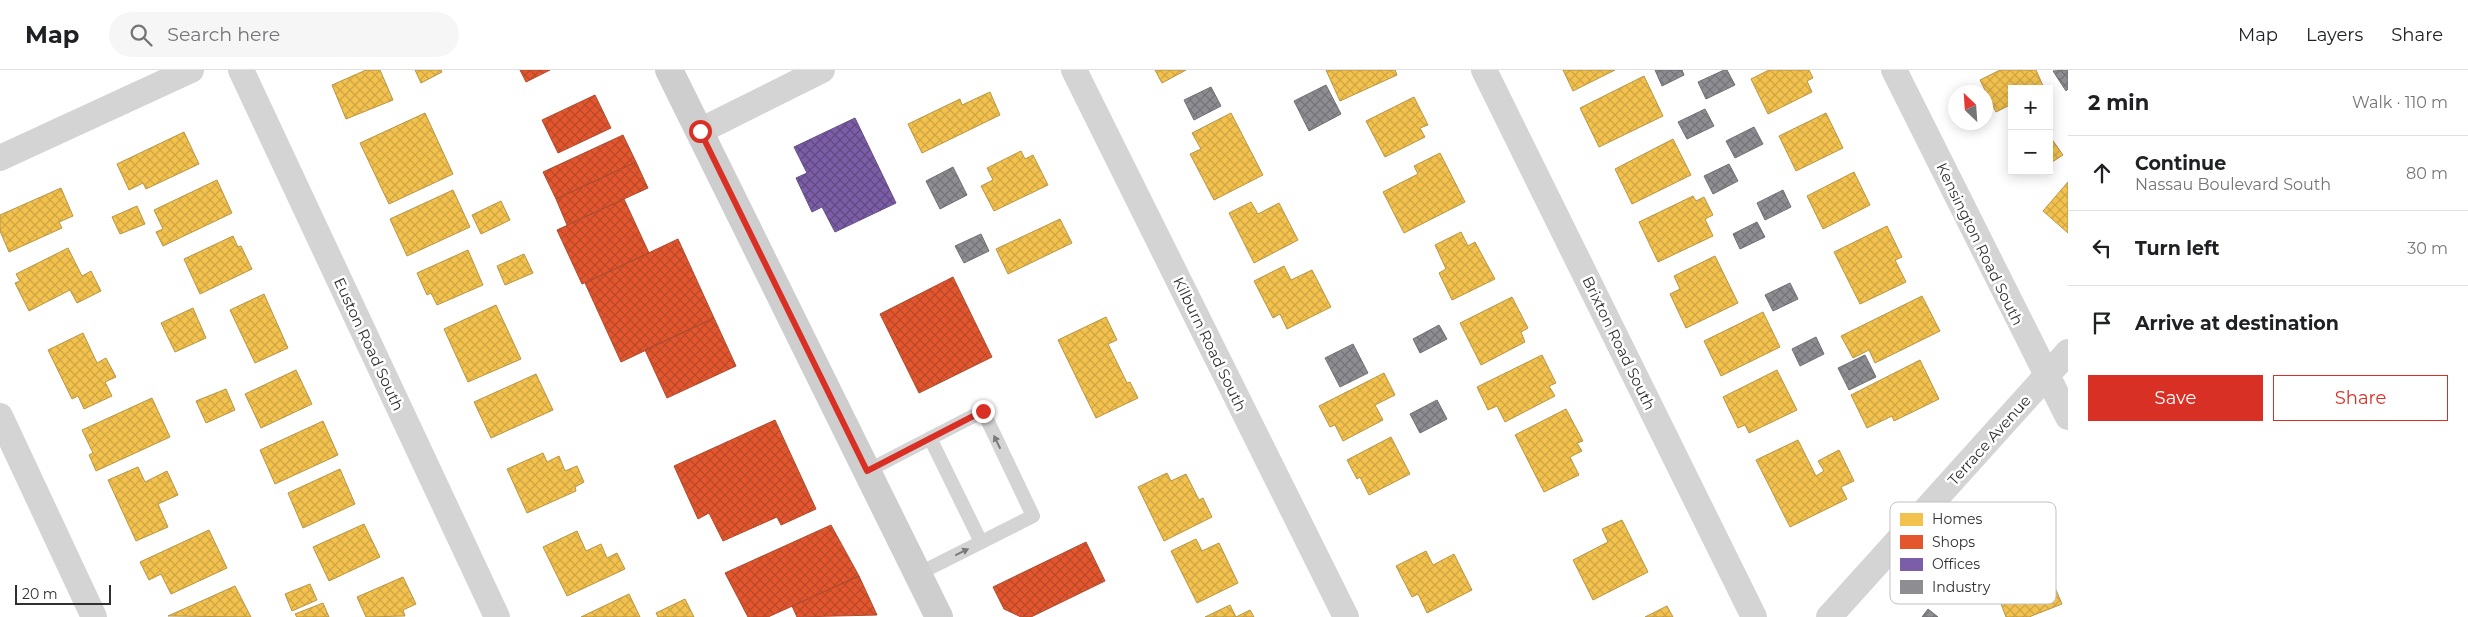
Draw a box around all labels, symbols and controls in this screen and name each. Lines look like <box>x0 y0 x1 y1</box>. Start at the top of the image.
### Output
search box <box>109 12 459 57</box>
text: Map <box>25 20 79 49</box>
icon: search <box>127 21 155 49</box>
text: Search here <box>167 23 280 46</box>
text: Map <box>2238 24 2278 46</box>
text: Layers <box>2306 24 2363 46</box>
text: Share <box>2391 24 2443 46</box>
north arrow <box>1948 85 1993 130</box>
map controls <box>2008 85 2053 175</box>
button: + <box>2008 85 2053 130</box>
text: 2 min <box>2088 90 2149 115</box>
text: Walk · 110 m <box>2352 93 2448 112</box>
route start <box>689 120 712 143</box>
button: − <box>2008 130 2053 175</box>
text: Continue <box>2135 152 2226 175</box>
icon: ahead <box>2088 159 2116 187</box>
street label: Kensington Road South <box>1932 160 2028 328</box>
text: 80 m <box>2406 164 2448 183</box>
text: Nassau Boulevard South <box>2135 175 2331 194</box>
icon: left <box>2088 234 2116 262</box>
text: Turn left <box>2135 237 2220 260</box>
text: 30 m <box>2407 239 2448 258</box>
street label: Brixton Road South <box>1578 273 1660 413</box>
street label: Euston Road South <box>330 274 408 414</box>
street label: Kilburn Road South <box>1169 274 1251 414</box>
icon: arrive <box>2088 309 2116 337</box>
text: Arrive at destination <box>2135 312 2339 335</box>
button: Save <box>2088 375 2263 421</box>
button: Share <box>2273 375 2448 421</box>
street label: Terrace Avenue <box>1943 391 2035 489</box>
route end <box>972 400 995 423</box>
one-way arrow <box>993 435 1001 449</box>
legend <box>1890 502 2056 604</box>
text: Homes <box>1932 510 1982 528</box>
text: Shops <box>1932 533 1975 551</box>
one-way arrow <box>954 548 969 556</box>
text: Offices <box>1932 555 1980 573</box>
text: Industry <box>1932 578 1991 596</box>
scale bar <box>15 582 111 605</box>
text: 20 m <box>22 585 58 603</box>

